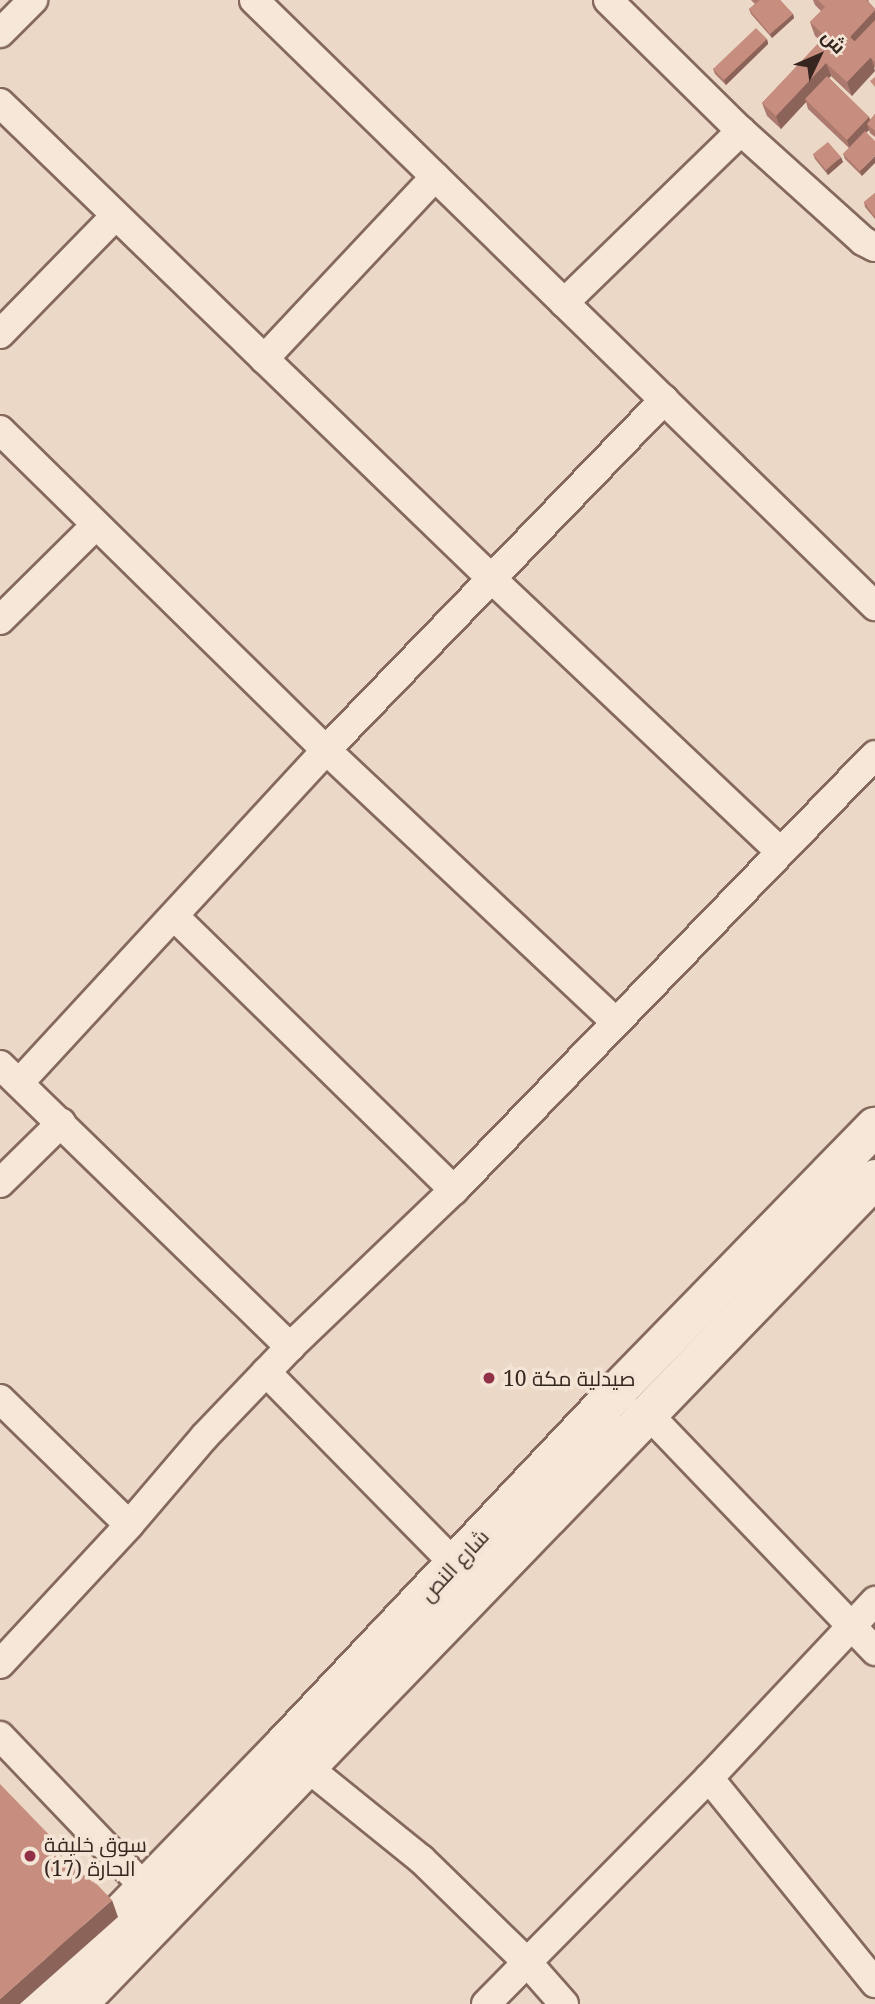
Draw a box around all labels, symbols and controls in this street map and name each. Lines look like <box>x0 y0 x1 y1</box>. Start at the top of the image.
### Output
north arrow <box>784 21 854 91</box>
text: ش <box>816 24 852 59</box>
place label: صيدلية مكة 10 <box>503 1365 636 1391</box>
marker: صيدلية مكة 10 <box>481 1370 497 1386</box>
street label: شارع النص <box>414 1524 494 1606</box>
place label: سوق خليفة الحارة (17) <box>44 1831 147 1881</box>
marker: سوق خليفة الحارة (17) <box>22 1848 38 1864</box>

